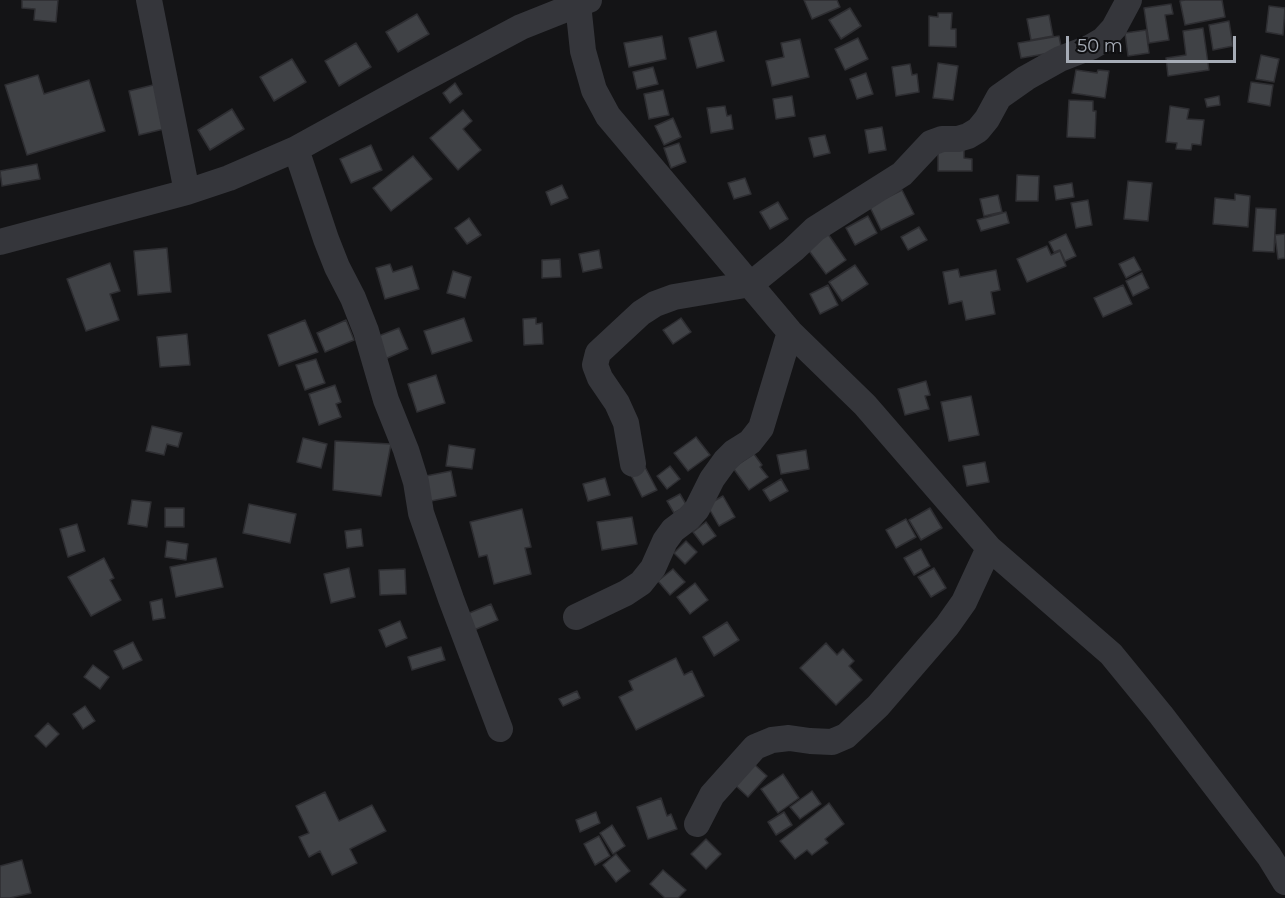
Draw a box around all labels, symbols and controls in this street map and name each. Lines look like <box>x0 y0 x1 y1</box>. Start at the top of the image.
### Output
scale bar <box>1069 24 1238 62</box>
text: 50 m <box>1077 35 1123 57</box>

